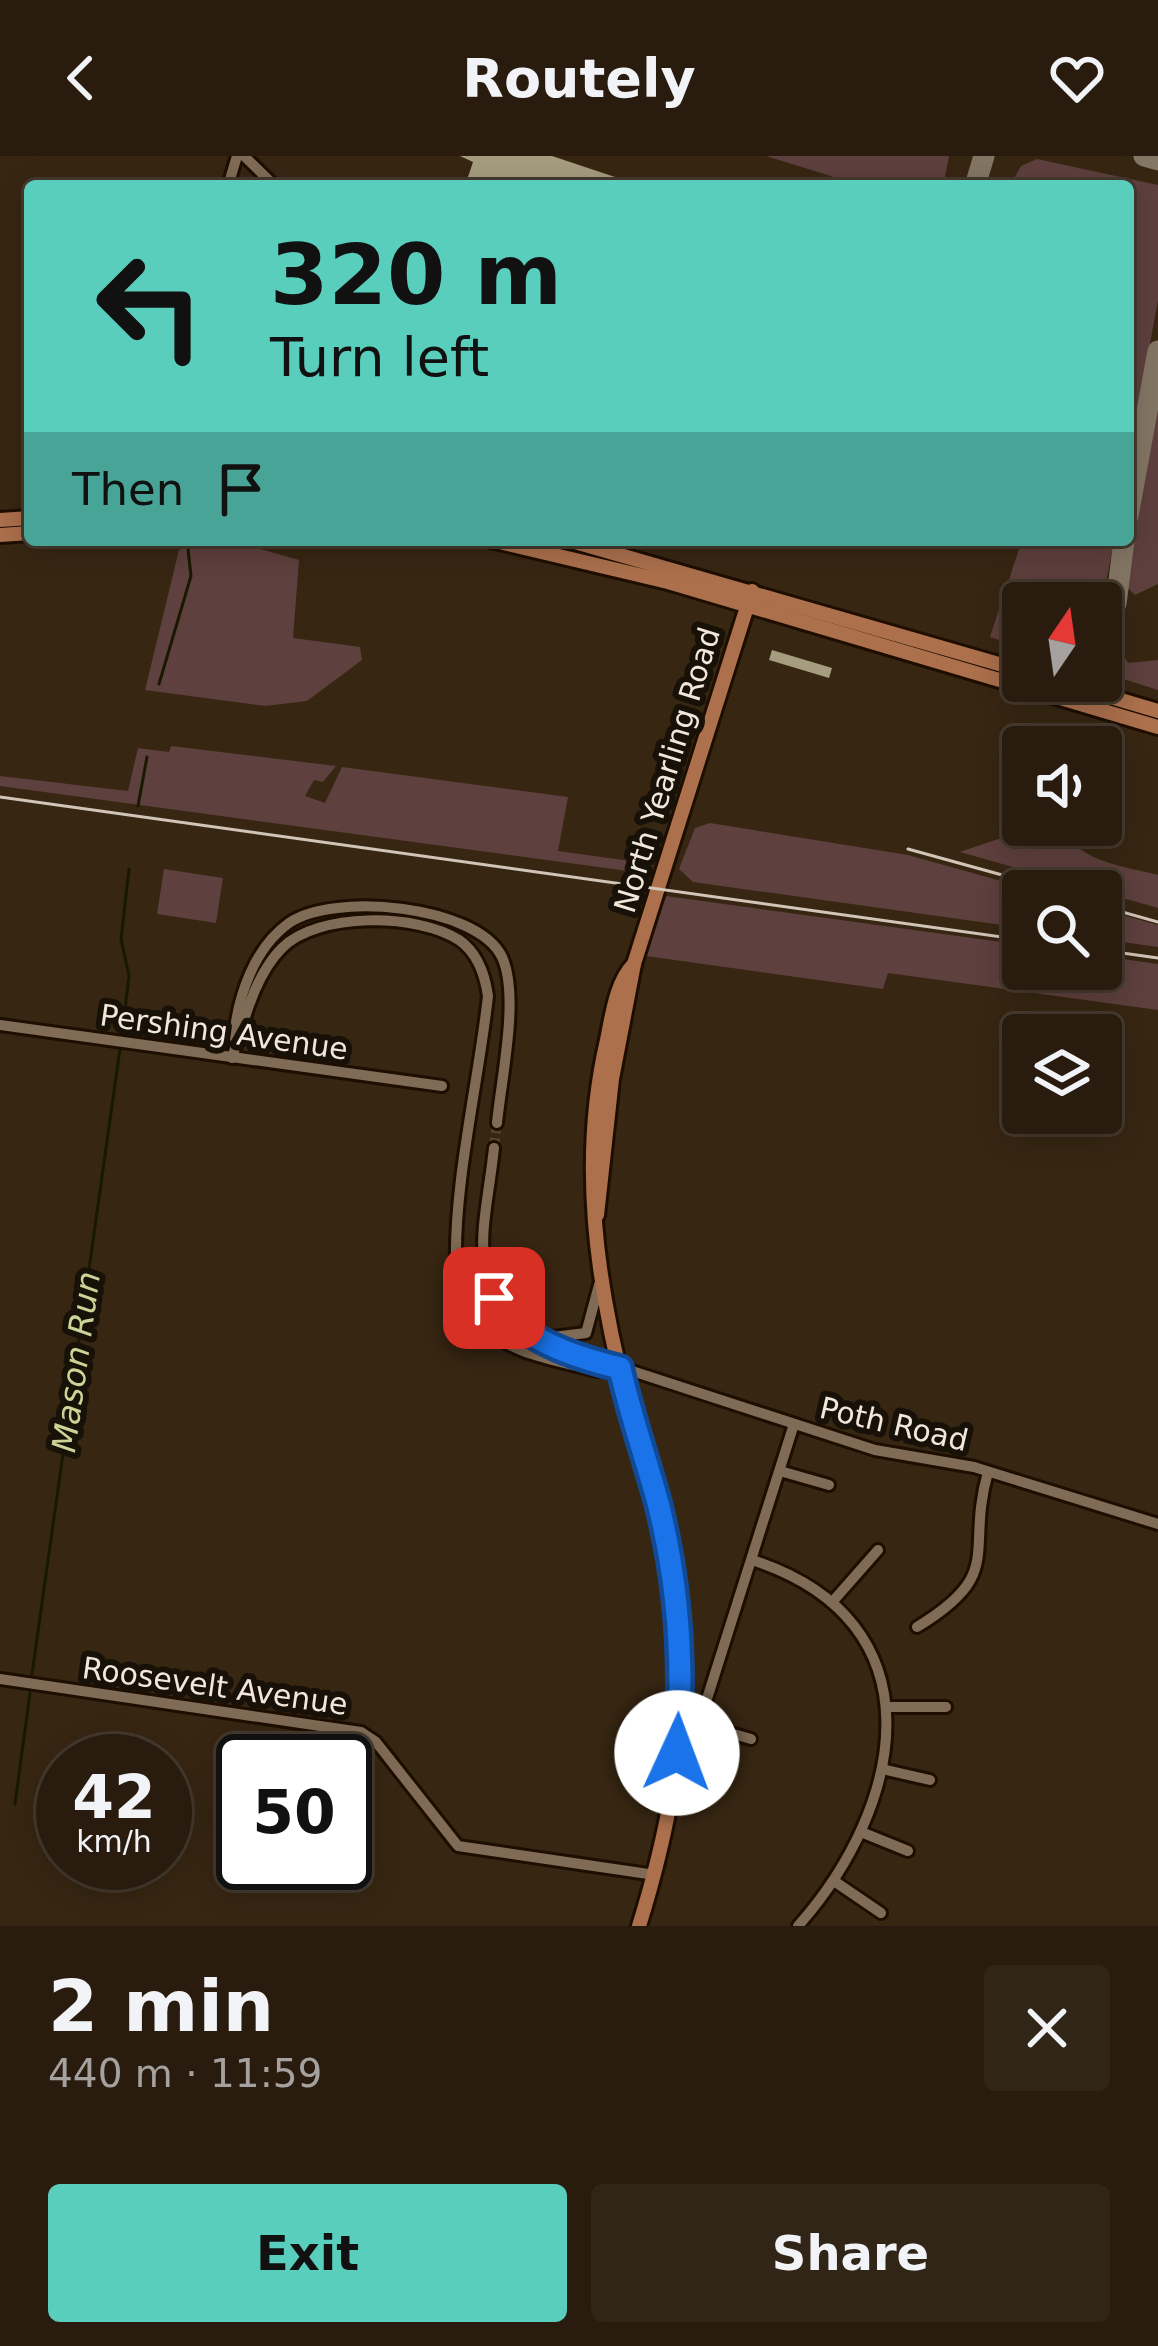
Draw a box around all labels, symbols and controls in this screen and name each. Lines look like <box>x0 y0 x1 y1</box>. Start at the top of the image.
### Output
icon: back <box>48 45 114 111</box>
icon: heart <box>1044 45 1110 111</box>
text: Routely <box>462 47 696 110</box>
text: 320 m <box>270 226 562 324</box>
icon: left <box>72 228 228 384</box>
text: Turn left <box>270 326 489 389</box>
icon: arrive <box>208 456 274 522</box>
text: Then <box>72 463 184 516</box>
north arrow <box>1002 582 1122 702</box>
map controls <box>1002 582 1122 1134</box>
street label: North Yearling Road <box>607 623 727 917</box>
button: sound <box>1002 726 1122 846</box>
button: search <box>1002 870 1122 990</box>
street label: Pershing Avenue <box>98 997 350 1067</box>
button: layers <box>1002 1014 1122 1134</box>
pin <box>443 1247 545 1349</box>
icon: arrive <box>461 1265 527 1331</box>
water label: Mason Run <box>44 1269 108 1455</box>
street label: Poth Road <box>817 1390 971 1458</box>
street label: Roosevelt Avenue <box>80 1650 350 1722</box>
position arrow <box>614 1690 740 1816</box>
speed limit sign: 50 <box>216 1734 372 1890</box>
text: 42 <box>72 1762 156 1832</box>
text: km/h <box>76 1824 152 1859</box>
text: 2 min <box>48 1964 274 2048</box>
button: close <box>984 1965 1110 2091</box>
text: 440 m · 11:59 <box>48 2051 322 2096</box>
button: Exit <box>48 2184 567 2322</box>
button: Share <box>591 2184 1110 2322</box>

